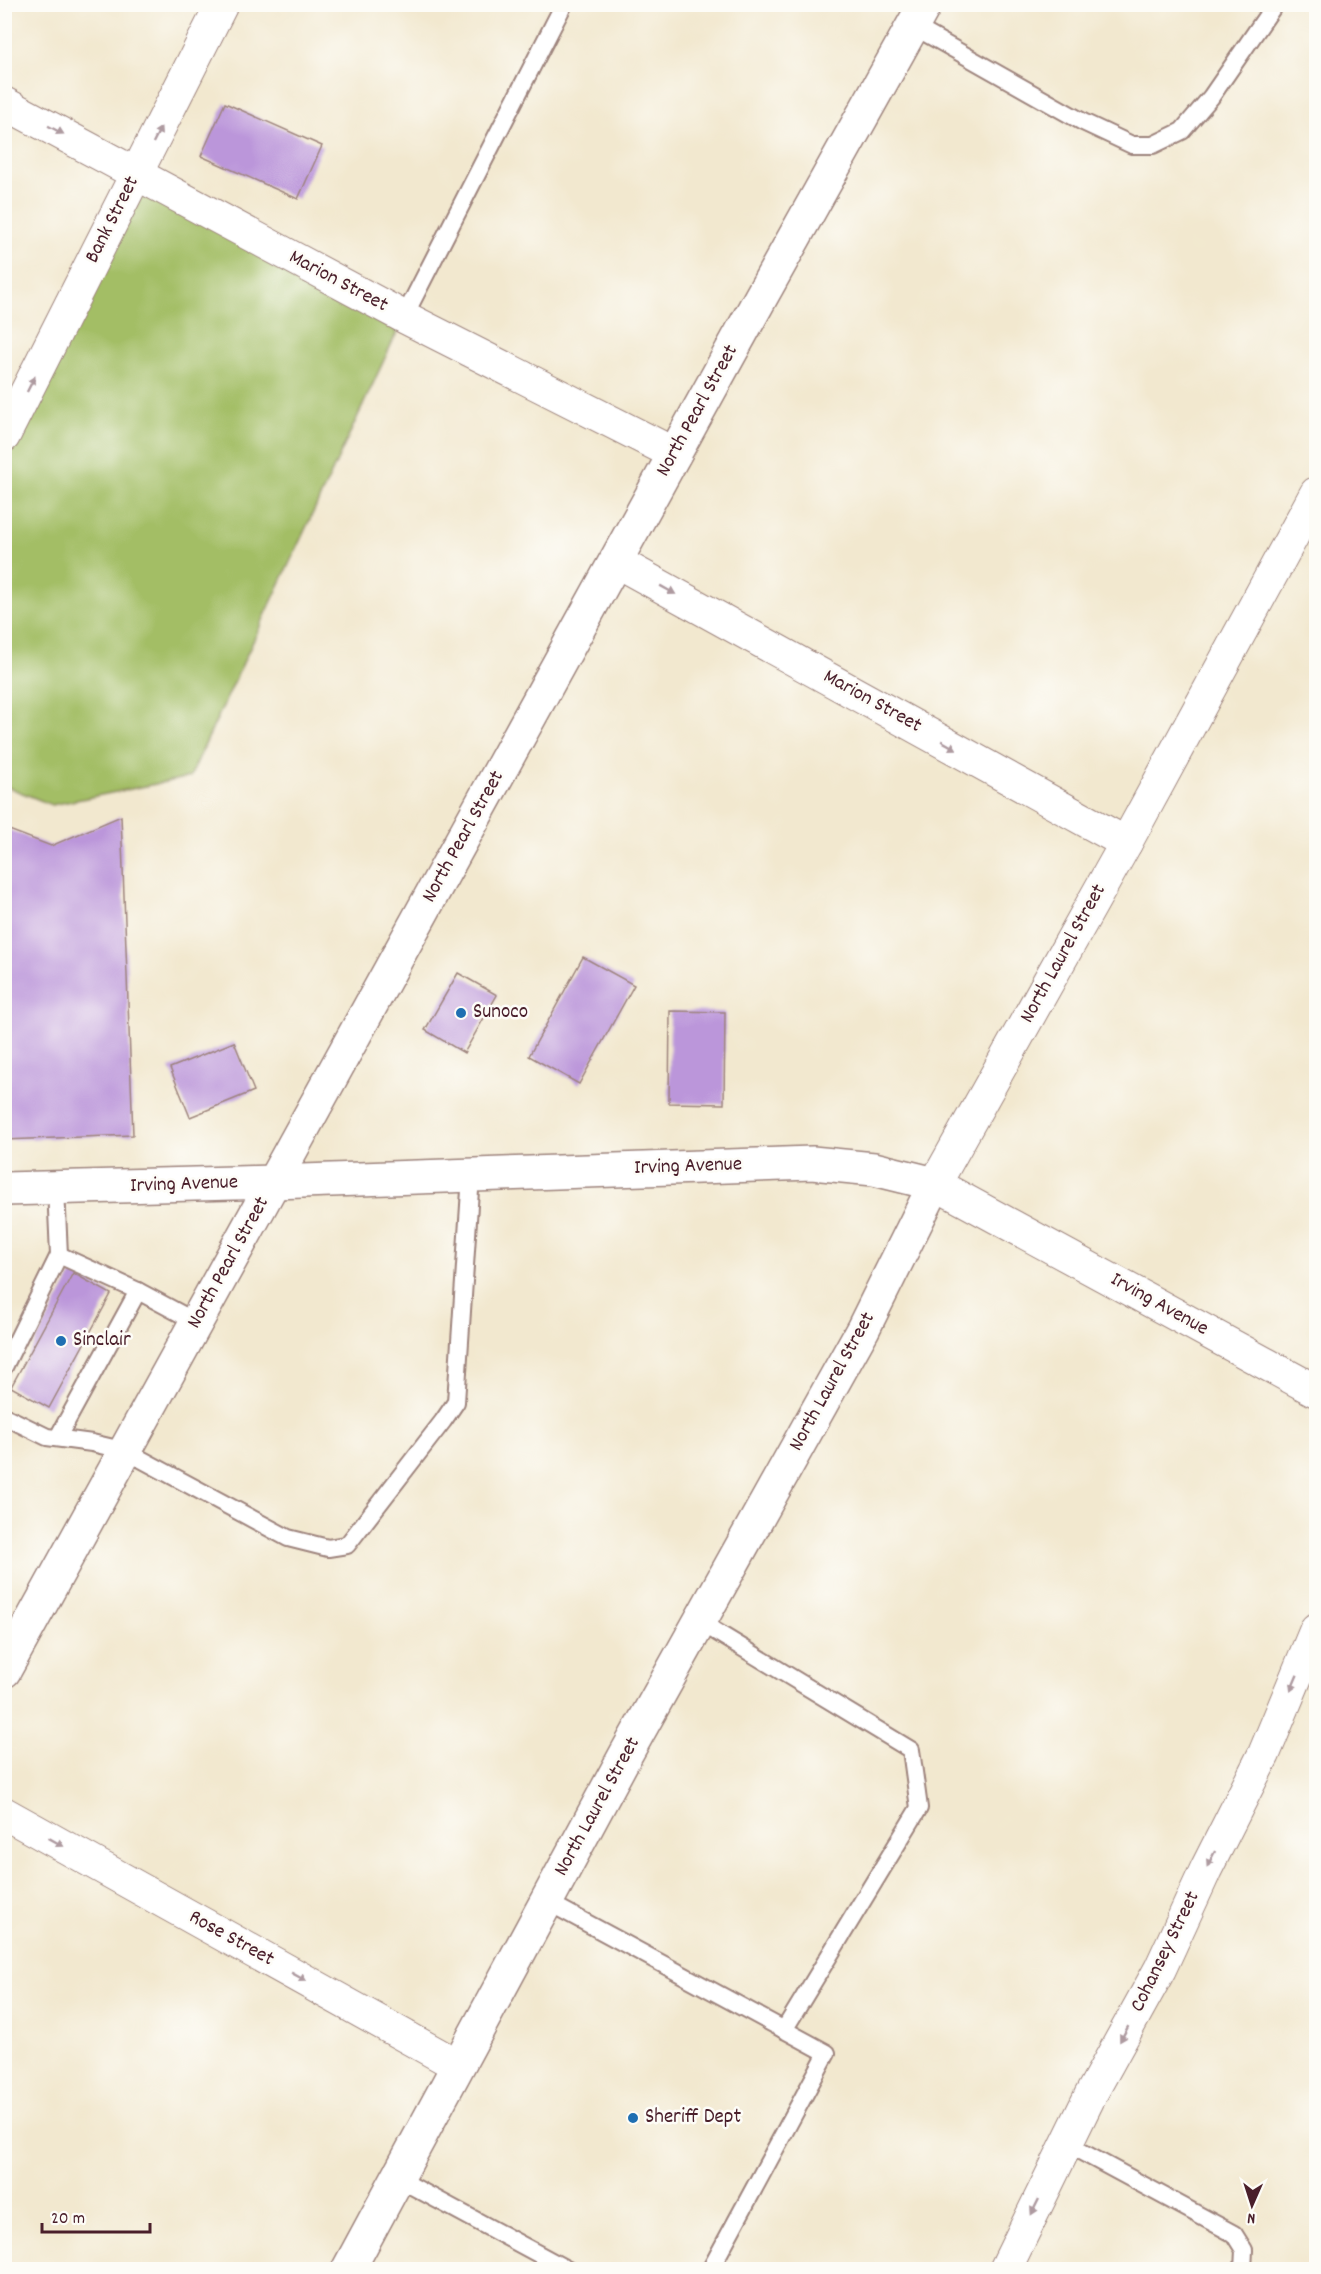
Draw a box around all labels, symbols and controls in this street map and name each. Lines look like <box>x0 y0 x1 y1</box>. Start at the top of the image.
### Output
one-way arrow <box>48 125 65 135</box>
one-way arrow <box>152 126 161 143</box>
street label: Bank Street <box>78 171 148 269</box>
street label: Marion Street <box>283 243 393 321</box>
street label: North Pearl Street <box>649 339 747 483</box>
one-way arrow <box>26 375 36 392</box>
one-way arrow <box>660 585 677 595</box>
street label: Marion Street <box>817 663 927 742</box>
one-way arrow <box>941 740 958 750</box>
street label: North Pearl Street <box>415 765 513 909</box>
street label: North Laurel Street <box>1013 879 1115 1029</box>
place label: Sunoco <box>473 998 528 1028</box>
marker: Sunoco <box>454 1006 468 1020</box>
street label: Irving Avenue <box>633 1150 743 1184</box>
street label: Irving Avenue <box>129 1168 239 1202</box>
street label: North Pearl Street <box>180 1191 278 1335</box>
street label: Irving Avenue <box>1104 1266 1214 1344</box>
street label: North Laurel Street <box>782 1307 884 1457</box>
place label: Sinclair <box>73 1326 131 1356</box>
marker: Sinclair <box>54 1334 68 1348</box>
one-way arrow <box>1289 1674 1298 1692</box>
street label: North Laurel Street <box>547 1732 649 1882</box>
one-way arrow <box>47 1837 64 1847</box>
one-way arrow <box>1206 1851 1216 1868</box>
street label: Cohansey Street <box>1124 1886 1208 2018</box>
street label: Rose Street <box>183 1903 279 1975</box>
one-way arrow <box>291 1972 308 1982</box>
one-way arrow <box>1119 2026 1129 2043</box>
place label: Sheriff Dept <box>645 2103 742 2133</box>
marker: Sheriff Dept <box>626 2111 640 2125</box>
north arrow <box>1222 2175 1282 2235</box>
scale bar <box>42 2196 150 2234</box>
one-way arrow <box>1031 2199 1040 2216</box>
text: N <box>1247 2206 1256 2229</box>
text: 20 m <box>51 2207 85 2232</box>

